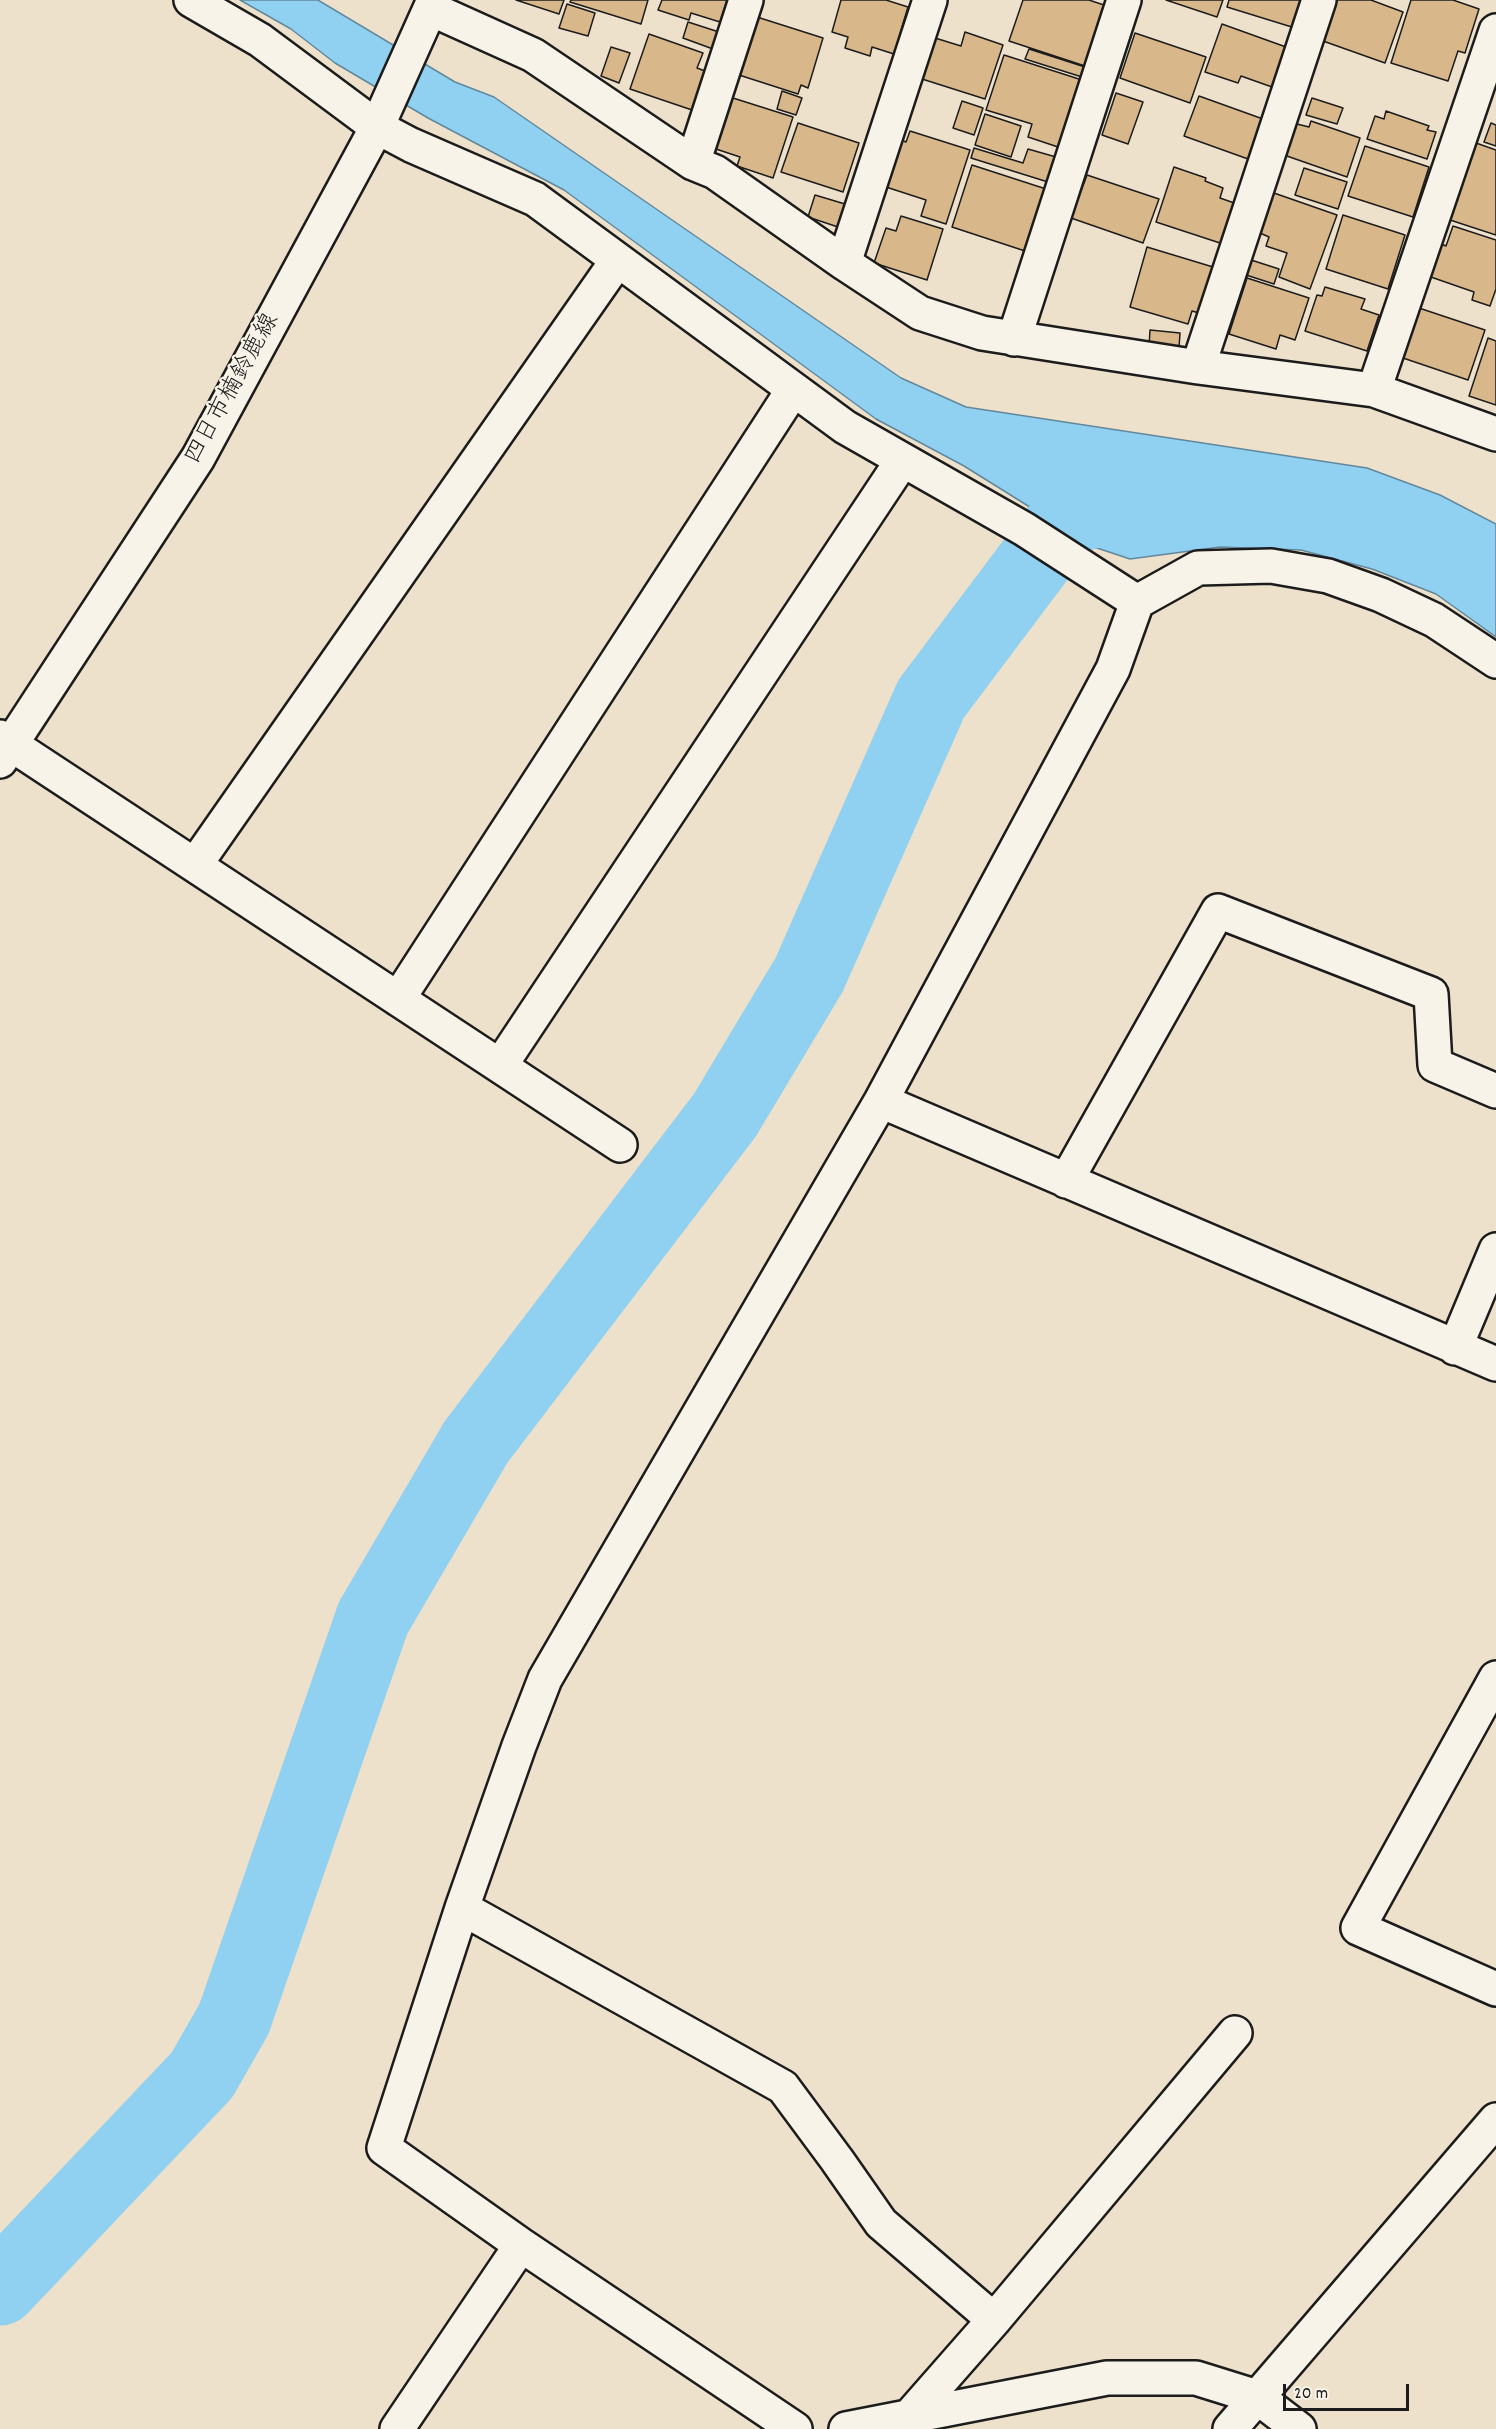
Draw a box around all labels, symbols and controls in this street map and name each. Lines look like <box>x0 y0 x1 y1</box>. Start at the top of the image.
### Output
street label: 四日市楠鈴鹿線 <box>181 310 287 470</box>
scale bar <box>1286 2372 1412 2410</box>
text: 20 m <box>1294 2382 1328 2407</box>

